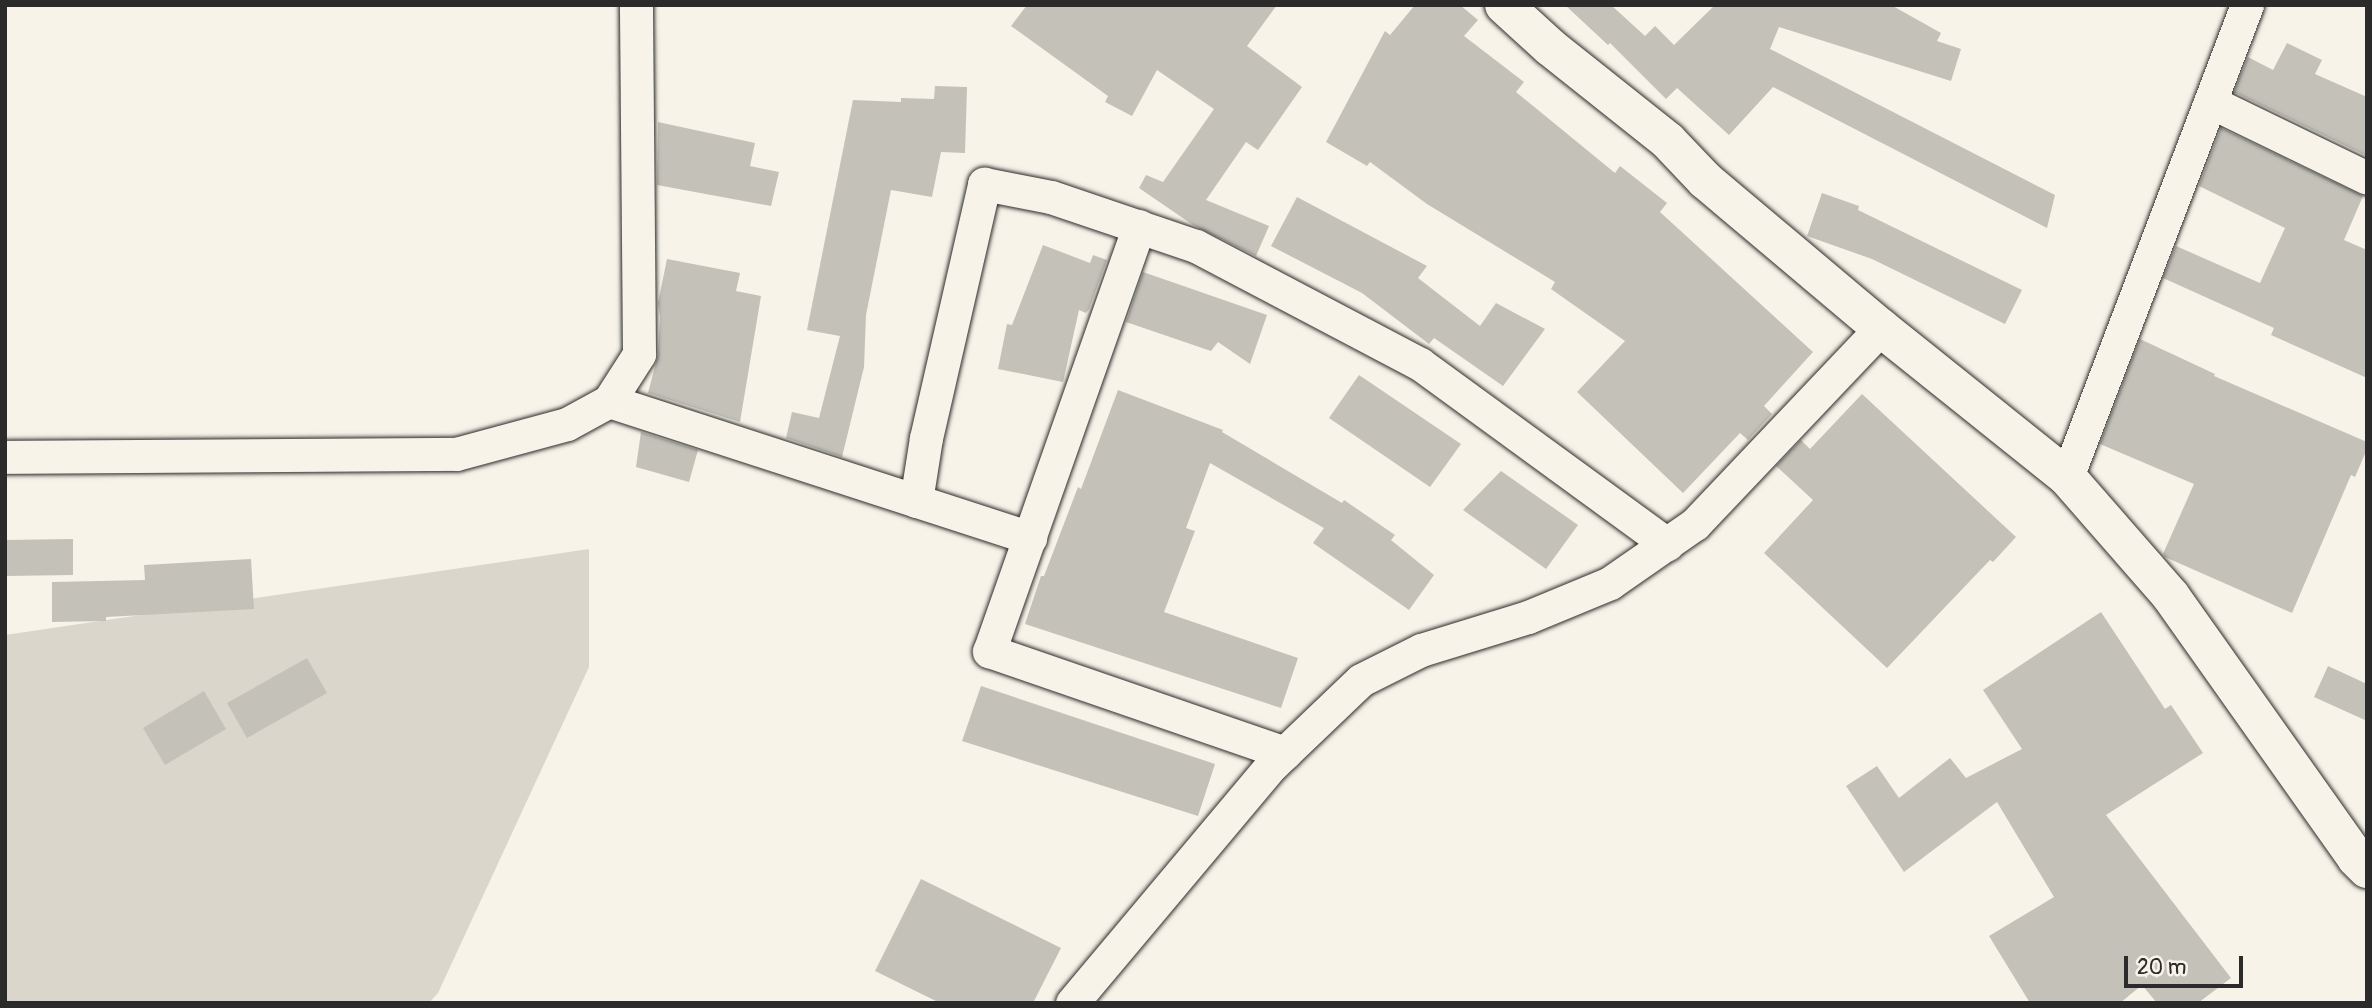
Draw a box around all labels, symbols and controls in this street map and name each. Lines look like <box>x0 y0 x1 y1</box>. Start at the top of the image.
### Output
scale bar <box>2127 942 2246 986</box>
text: 20 m <box>2137 954 2186 981</box>

